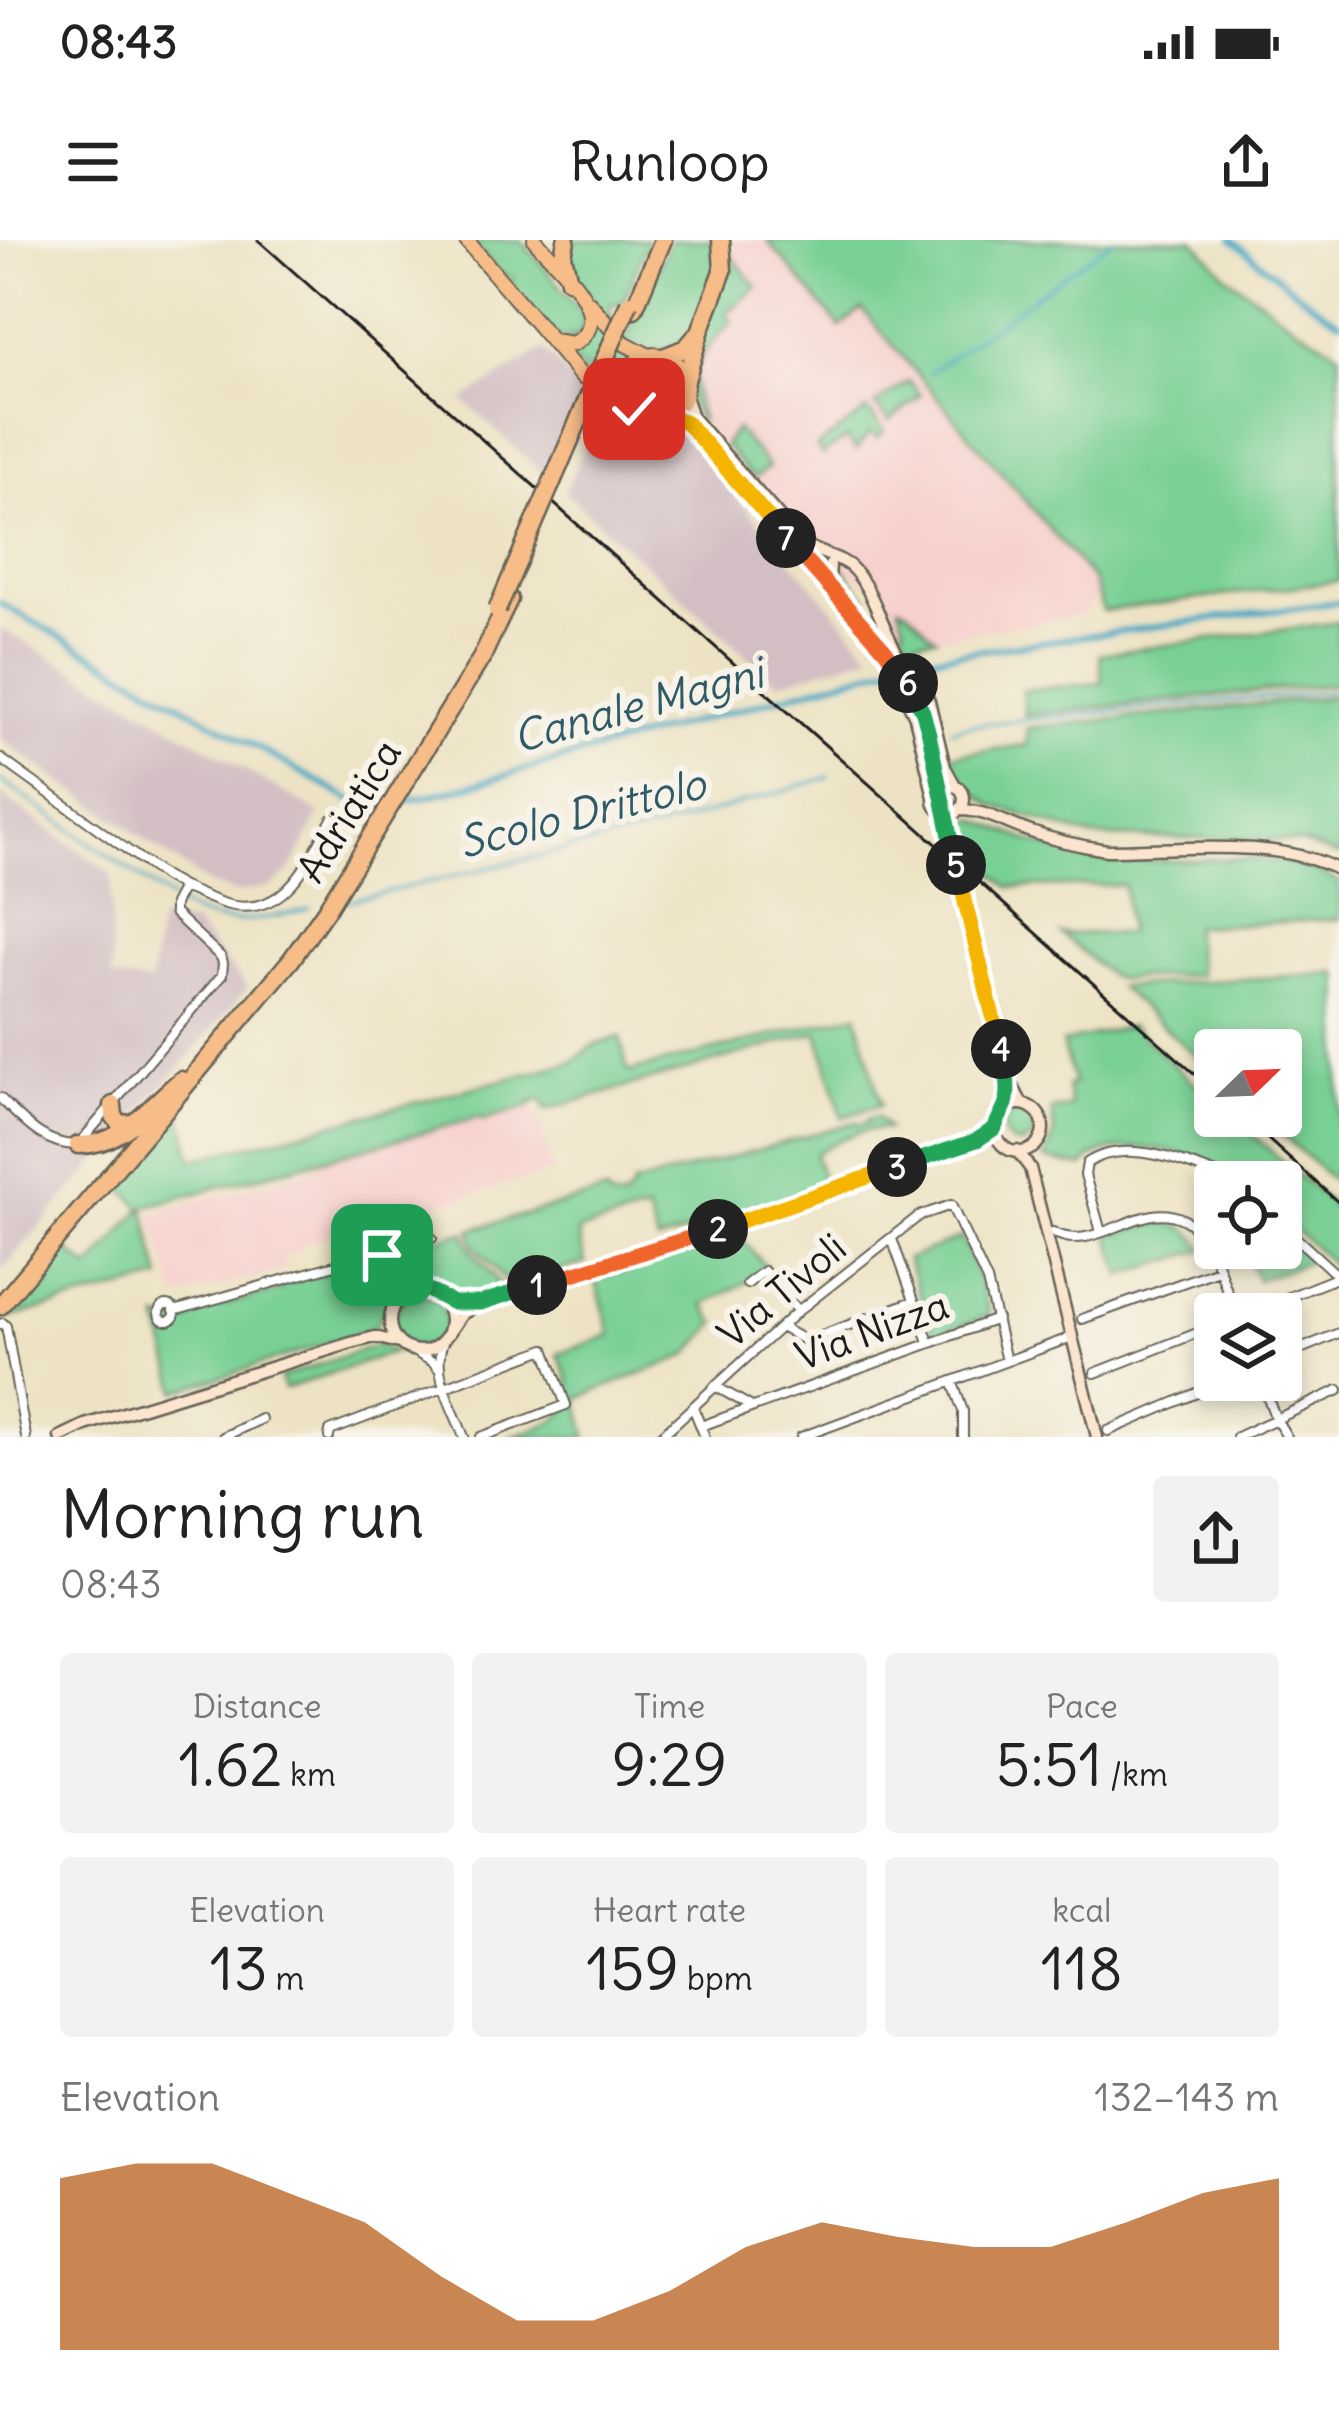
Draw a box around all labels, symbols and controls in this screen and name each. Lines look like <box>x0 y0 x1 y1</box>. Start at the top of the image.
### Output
text: 08:43 <box>60 14 177 70</box>
text: Runloop <box>569 128 770 196</box>
icon: menu <box>60 129 126 195</box>
icon: share <box>1213 129 1279 195</box>
pin <box>583 358 685 460</box>
icon: check <box>601 376 667 442</box>
pin: 7 <box>756 508 816 568</box>
text: 7 <box>778 517 794 559</box>
water label: Canale Magni <box>507 646 773 763</box>
pin: 6 <box>878 653 938 713</box>
text: 6 <box>898 662 918 704</box>
street label: Adriatica <box>286 731 412 891</box>
water label: Scolo Drittolo <box>453 757 713 869</box>
pin: 5 <box>926 835 986 895</box>
text: 5 <box>947 844 965 886</box>
pin: 4 <box>971 1019 1031 1079</box>
text: 4 <box>991 1028 1011 1070</box>
north arrow <box>1194 1029 1302 1137</box>
map controls <box>1194 1029 1302 1401</box>
pin: 3 <box>867 1137 927 1197</box>
text: 3 <box>888 1146 906 1188</box>
button: locate <box>1194 1161 1302 1269</box>
pin: 2 <box>688 1199 748 1259</box>
pin <box>331 1204 433 1306</box>
text: 2 <box>709 1208 727 1250</box>
icon: arrive <box>349 1222 415 1288</box>
street label: Via Tivoli <box>708 1223 856 1359</box>
pin: 1 <box>507 1255 567 1315</box>
text: 1 <box>530 1264 544 1306</box>
street label: Via Nizza <box>789 1281 955 1381</box>
button: layers <box>1194 1293 1302 1401</box>
text: Morning run <box>60 1473 424 1556</box>
button: share <box>1153 1476 1279 1602</box>
text: 08:43 <box>60 1560 162 1609</box>
text: Distance <box>193 1685 322 1727</box>
text: Time <box>634 1685 705 1727</box>
text: Pace <box>1046 1685 1118 1727</box>
text: 1.62 <box>178 1727 282 1802</box>
text: 9:29 <box>612 1727 727 1802</box>
text: 5:51 <box>996 1727 1102 1802</box>
text: km <box>282 1753 336 1795</box>
text: /km <box>1102 1753 1168 1795</box>
text: Elevation <box>189 1889 325 1931</box>
text: Heart rate <box>593 1889 746 1931</box>
text: kcal <box>1052 1889 1112 1931</box>
text: 13 <box>210 1931 268 2006</box>
text: 159 <box>586 1931 679 2006</box>
text: 118 <box>1041 1931 1123 2006</box>
text: m <box>268 1957 305 1999</box>
text: bpm <box>679 1957 753 1999</box>
text: Elevation <box>60 2073 220 2122</box>
text: 132–143 m <box>1094 2073 1279 2122</box>

